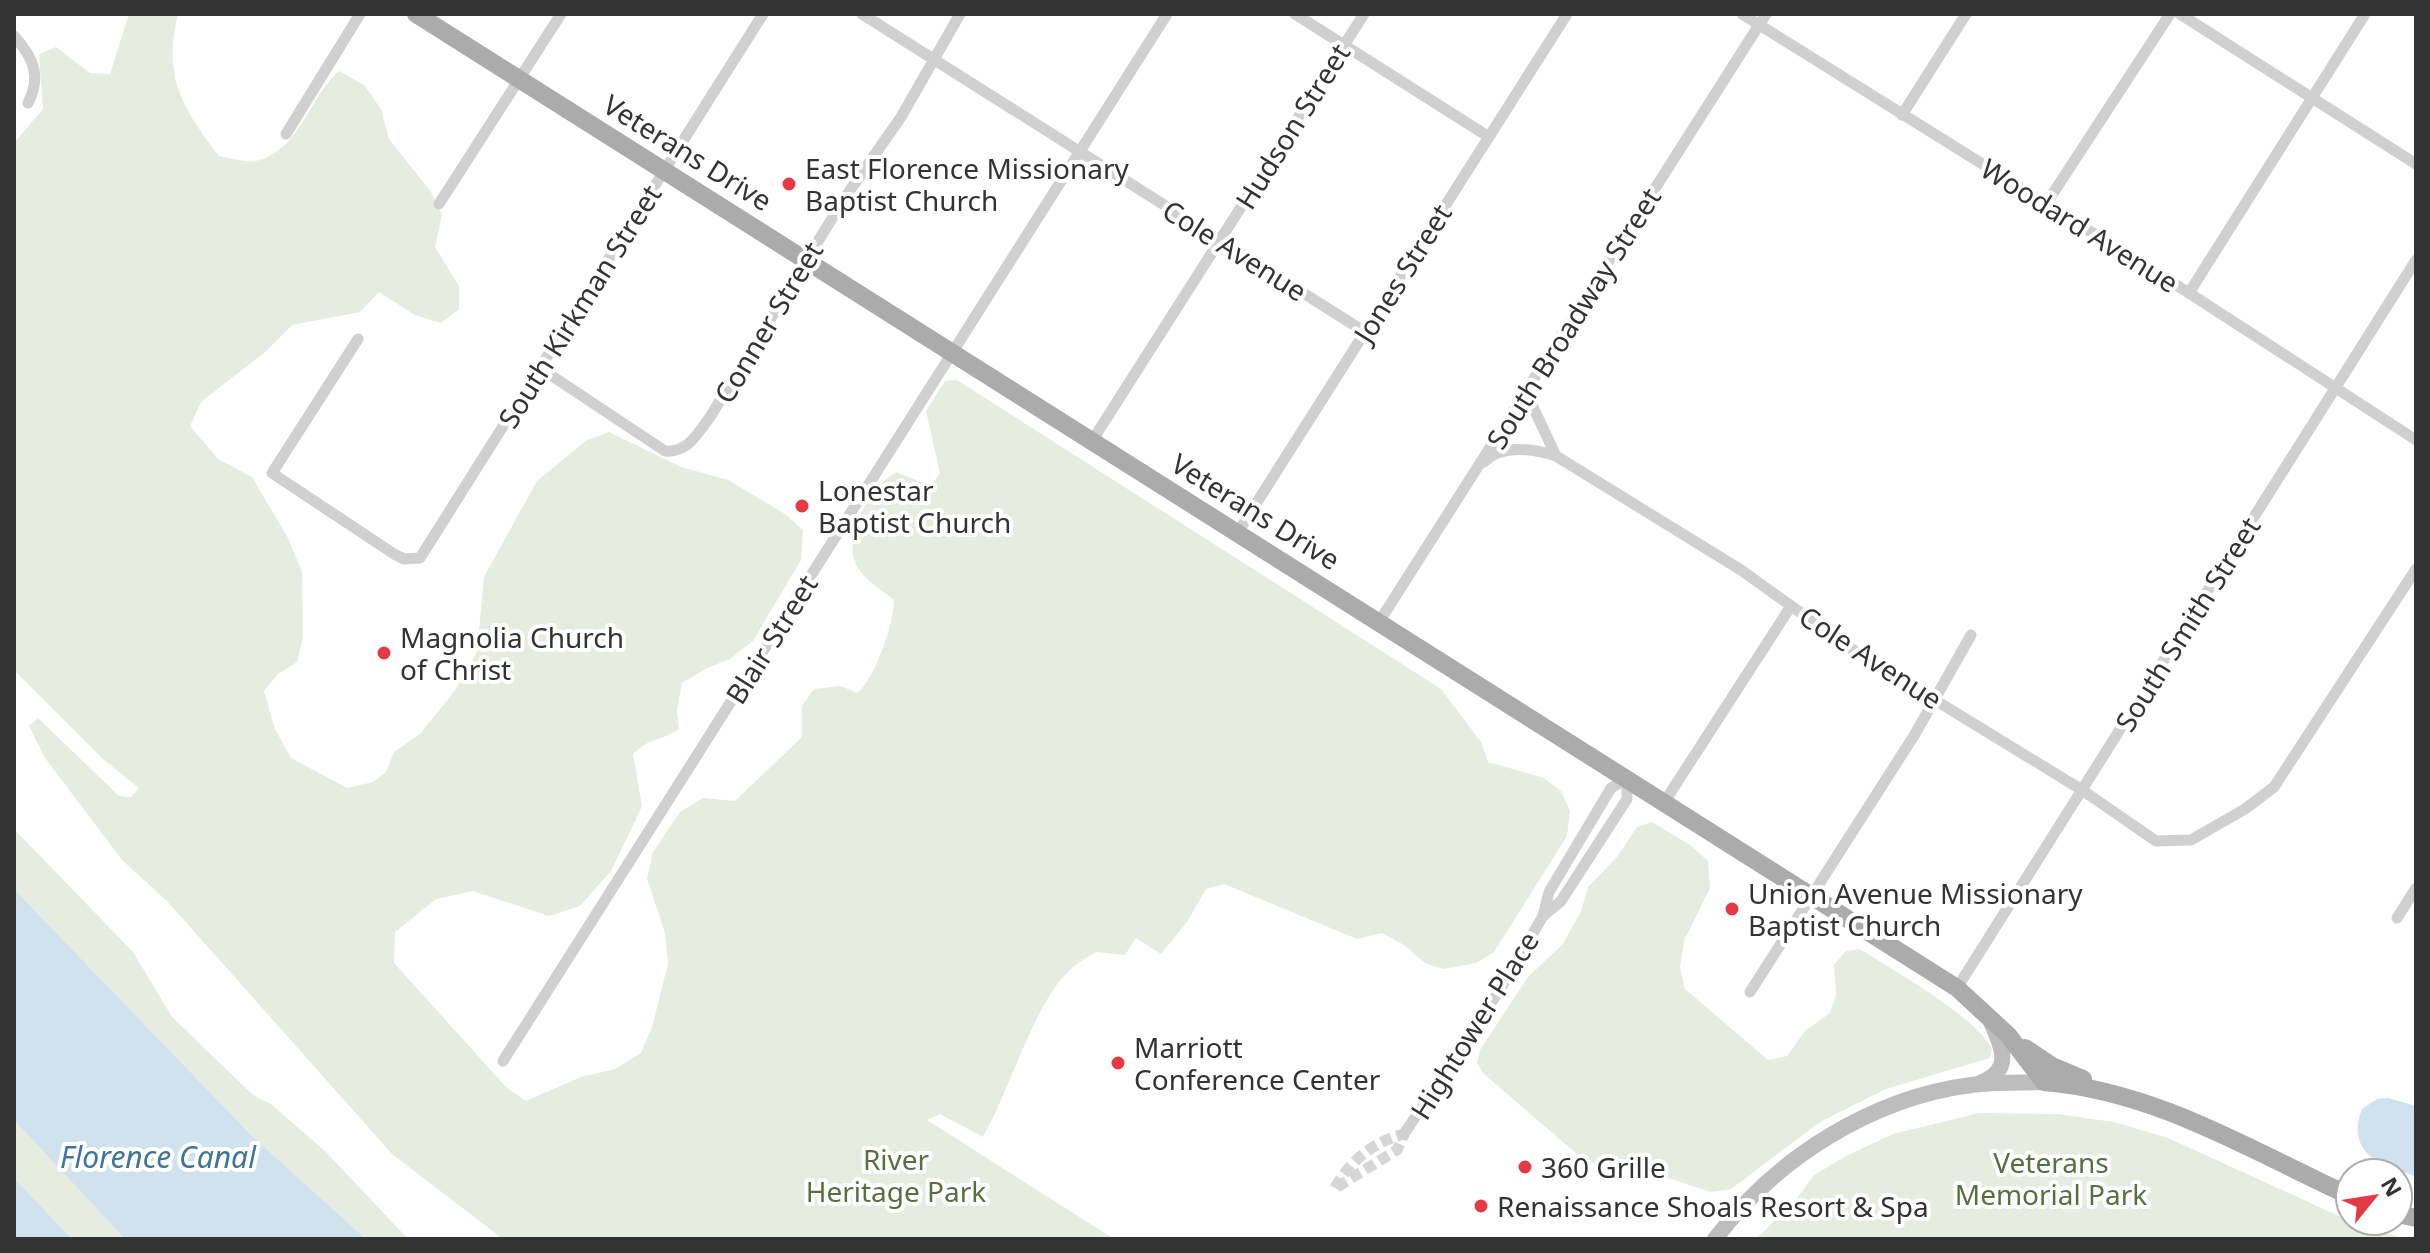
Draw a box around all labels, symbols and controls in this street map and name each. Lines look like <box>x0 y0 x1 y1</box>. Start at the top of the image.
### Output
street label: Hudson Street <box>1226 36 1358 216</box>
street label: Veterans Drive <box>597 85 779 219</box>
place label: East Florence Missionary Baptist Church <box>805 149 1130 219</box>
street label: Woodard Avenue <box>1974 149 2186 301</box>
marker: East Florence Missionary Baptist Church <box>780 175 798 193</box>
street label: South Kirkman Street <box>489 177 669 435</box>
street label: South Broadway Street <box>1477 180 1669 456</box>
street label: Cole Avenue <box>1156 191 1314 309</box>
street label: Jones Street <box>1343 197 1460 352</box>
street label: Conner Street <box>705 234 831 410</box>
street label: Veterans Drive <box>1165 444 1347 578</box>
place label: Lonestar Baptist Church <box>818 471 1011 541</box>
marker: Lonestar Baptist Church <box>793 497 811 515</box>
street label: South Smith Street <box>2106 510 2268 738</box>
street label: Blair Street <box>716 567 826 711</box>
street label: Cole Avenue <box>1792 597 1950 717</box>
place label: Magnolia Church of Christ <box>400 618 624 688</box>
marker: Magnolia Church of Christ <box>375 644 393 662</box>
place label: Union Avenue Missionary Baptist Church <box>1748 874 2083 944</box>
marker: Union Avenue Missionary Baptist Church <box>1723 900 1741 918</box>
street label: Hightower Place <box>1401 924 1547 1126</box>
place label: Marriott Conference Center <box>1134 1028 1381 1098</box>
marker: Marriott Conference Center <box>1109 1054 1127 1072</box>
water label: Florence Canal <box>60 1136 257 1177</box>
park label: River Heritage Park <box>806 1140 986 1210</box>
park label: Veterans Memorial Park <box>1955 1143 2147 1213</box>
place label: 360 Grille <box>1541 1148 1666 1186</box>
north arrow <box>2334 1157 2414 1237</box>
marker: 360 Grille <box>1516 1158 1534 1176</box>
text: N <box>2375 1171 2410 1202</box>
place label: Renaissance Shoals Resort & Spa <box>1497 1187 1929 1225</box>
marker: Renaissance Shoals Resort & Spa <box>1472 1197 1490 1215</box>

